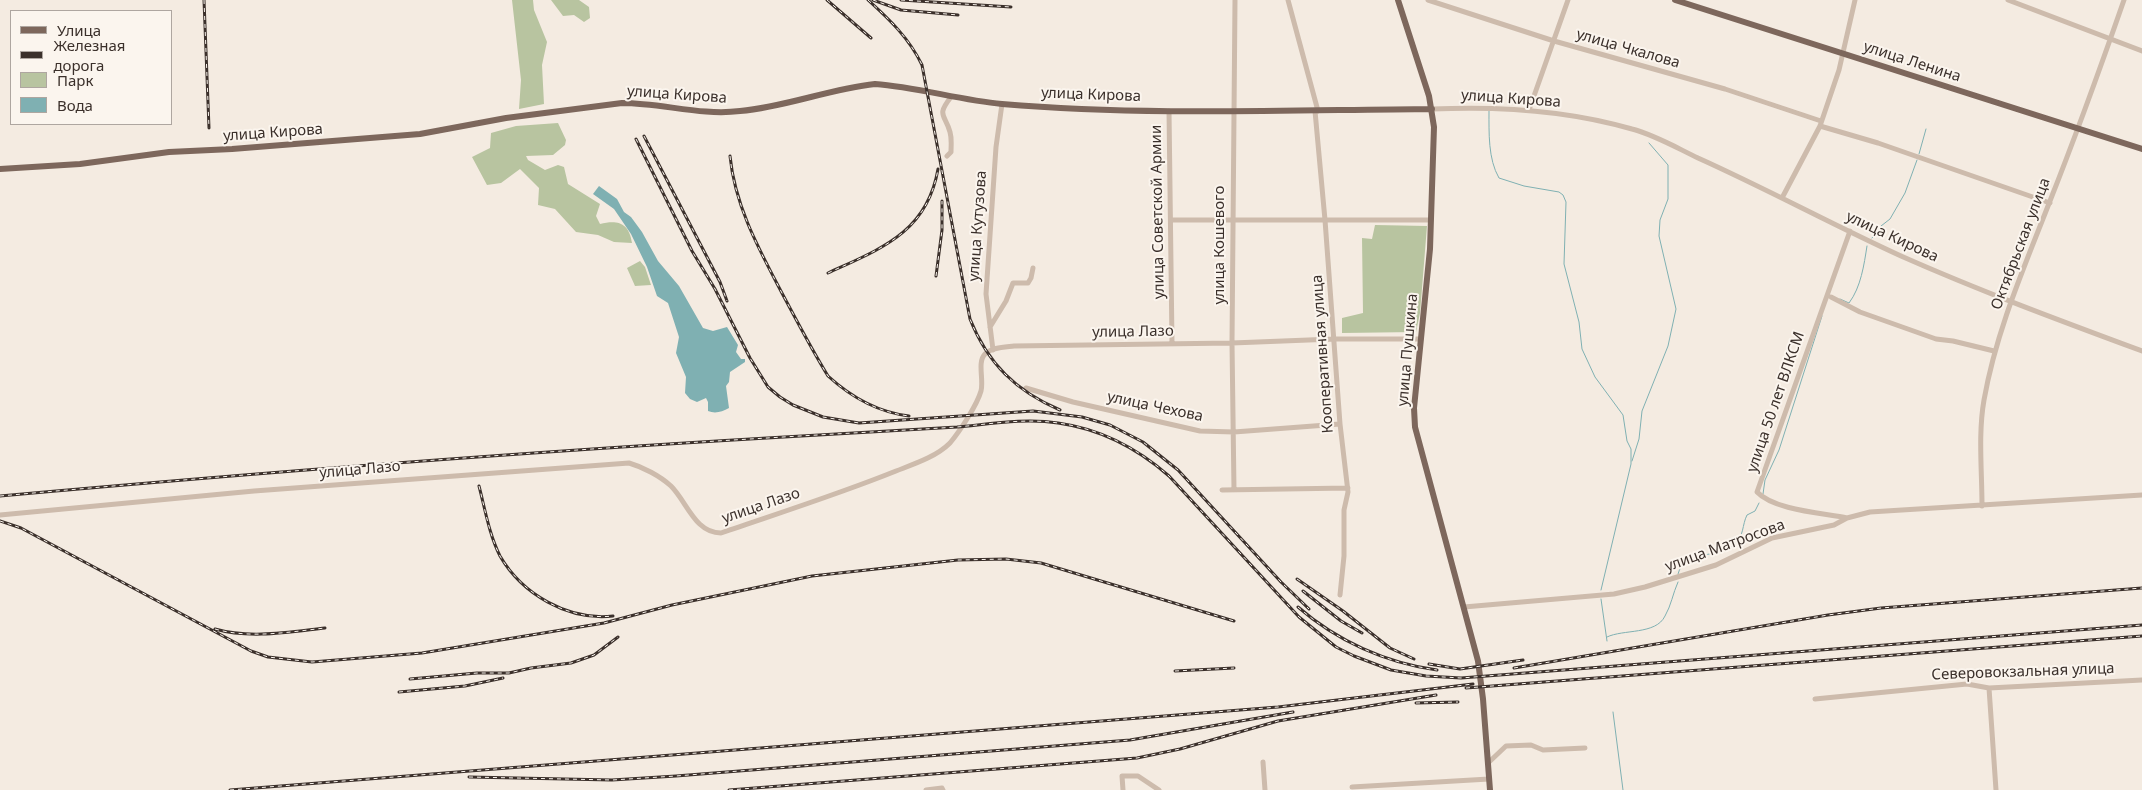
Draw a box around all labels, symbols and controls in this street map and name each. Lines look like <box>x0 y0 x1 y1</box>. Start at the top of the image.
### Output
legend <box>10 10 172 125</box>
text: Улица <box>57 20 101 40</box>
street label: улица Чкалова <box>1574 26 1682 72</box>
text: Железная дорога <box>53 35 126 75</box>
street label: улица Ленина <box>1861 38 1963 86</box>
text: Парк <box>57 70 93 90</box>
street label: улица Кирова <box>627 83 727 107</box>
street label: улица Кирова <box>1041 84 1141 106</box>
street label: улица Кирова <box>1461 87 1561 111</box>
text: Вода <box>57 95 93 115</box>
street label: улица Кирова <box>223 121 323 145</box>
street label: улица Советской Армии <box>1147 125 1169 299</box>
street label: улица Кутузова <box>965 170 991 282</box>
street label: Октябрьская улица <box>1988 176 2054 312</box>
street label: улица Кошевого <box>1211 186 1229 304</box>
street label: улица Кирова <box>1843 208 1941 266</box>
street label: Кооперативная улица <box>1308 274 1338 434</box>
street label: улица Пушкина <box>1394 293 1422 407</box>
street label: улица Лазо <box>1092 322 1174 342</box>
street label: улица 50 лет ВЛКСМ <box>1743 329 1809 475</box>
street label: улица Чехова <box>1105 388 1205 426</box>
street label: улица Лазо <box>319 457 401 483</box>
street label: улица Лазо <box>720 484 802 528</box>
street label: улица Матросова <box>1663 516 1787 576</box>
street label: Северовокзальная улица <box>1931 660 2115 684</box>

